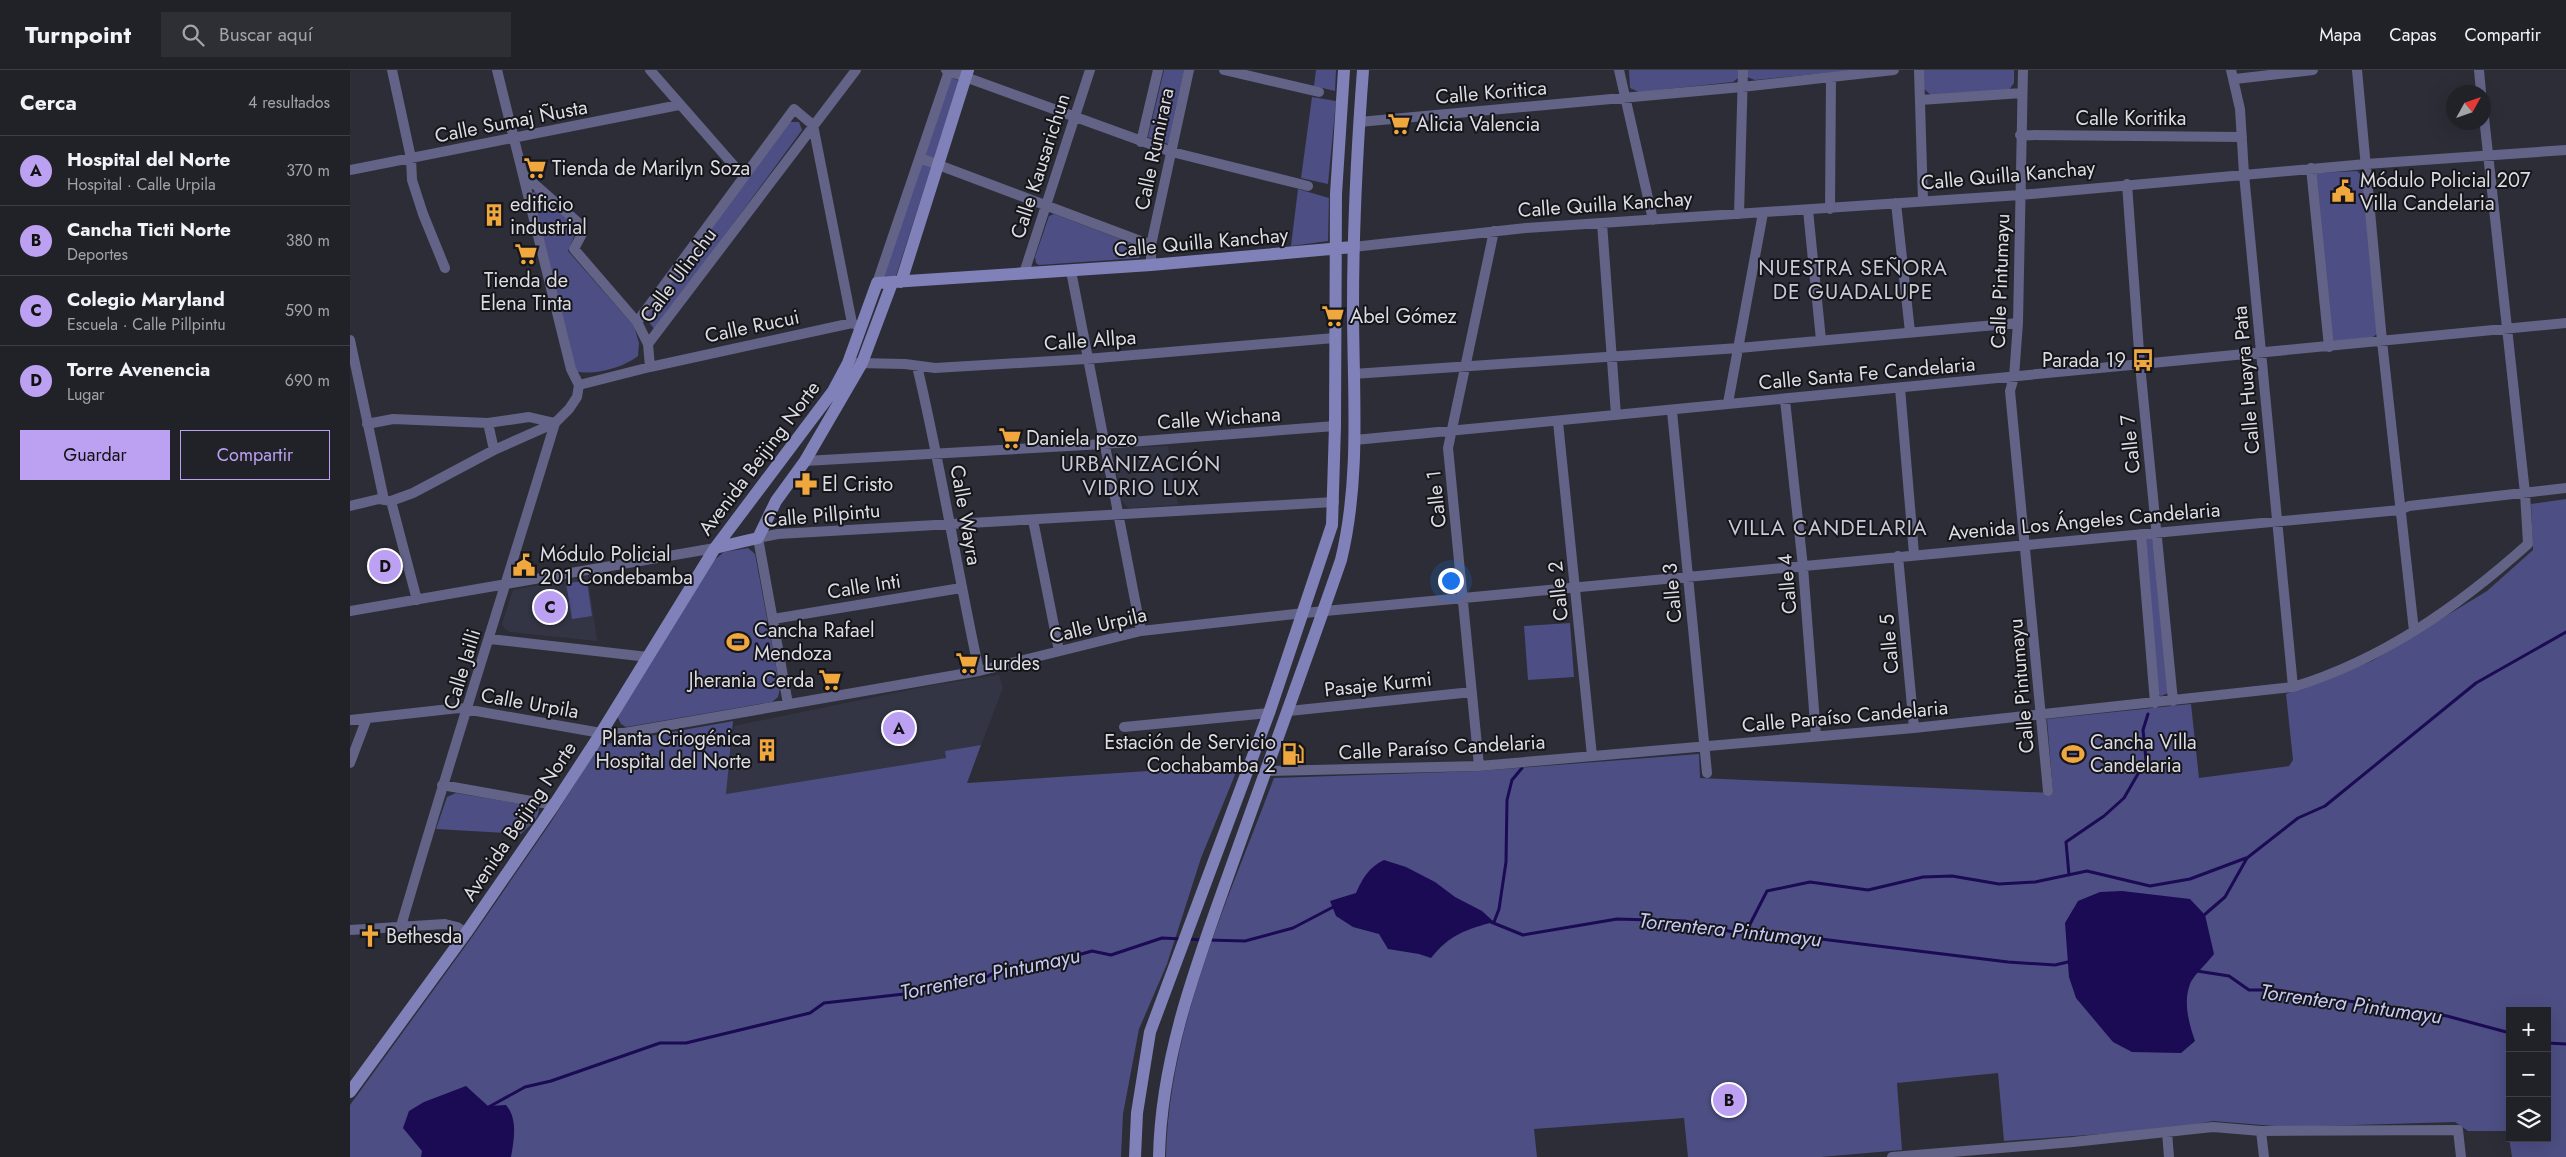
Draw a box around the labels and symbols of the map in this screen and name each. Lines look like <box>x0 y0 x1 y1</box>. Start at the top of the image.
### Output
street label: Calle Koritica <box>1434 73 1548 112</box>
street label: Calle Rumirara <box>1127 85 1182 213</box>
north arrow <box>2446 85 2491 130</box>
street label: Calle Kausarichun <box>1003 90 1078 242</box>
street label: Calle Sumaj Ñusta <box>432 92 590 151</box>
street label: Calle Koritika <box>2076 104 2186 133</box>
place label: Alicia Valencia <box>1416 110 1540 139</box>
supermarket icon: Alicia Valencia <box>1386 111 1412 137</box>
street label: Calle Quilla Kanchay <box>1920 153 2097 198</box>
place label: Tienda de Marilyn Soza <box>552 154 750 183</box>
supermarket icon: Tienda de Marilyn Soza <box>522 155 548 181</box>
place label: Módulo Policial 207 Villa Candelaria <box>2360 166 2531 218</box>
public building icon: Módulo Policial 207 Villa Candelaria <box>2330 178 2356 204</box>
street label: Calle Quilla Kanchay <box>1517 184 1693 225</box>
place label: edificio industrial <box>510 190 587 242</box>
building icon: edificio industrial <box>481 202 507 228</box>
street label: Calle Pintumayu <box>1984 213 2017 349</box>
street label: Calle Quilla Kanchay <box>1113 220 1290 265</box>
street label: Calle Ulinchu <box>633 222 724 329</box>
supermarket icon: Tienda de Elena Tinta <box>513 241 539 267</box>
district label: NUESTRA SEÑORA DE GUADALUPE <box>1758 253 1948 307</box>
place label: Tienda de Elena Tinta <box>480 266 572 318</box>
street label: Calle Rucui <box>702 302 802 351</box>
place label: Abel Gómez <box>1350 302 1457 331</box>
supermarket icon: Abel Gómez <box>1320 303 1346 329</box>
street label: Calle Huayra Pata <box>2226 305 2267 455</box>
street label: Calle Allpa <box>1043 323 1137 358</box>
place label: Parada 19 <box>2042 346 2126 375</box>
bus stop icon: Parada 19 <box>2130 347 2156 373</box>
street label: Calle Santa Fe Candelaria <box>1757 350 1977 397</box>
street label: Avenida Beijing Norte <box>692 375 827 542</box>
street label: Calle Wichana <box>1156 400 1282 437</box>
street label: Calle 7 <box>2113 412 2148 475</box>
place label: Daniela pozo <box>1026 424 1137 453</box>
supermarket icon: Daniela pozo <box>997 425 1023 451</box>
district label: URBANIZACIÓN VIDRIO LUX <box>1061 449 1221 503</box>
street label: Calle Wayra <box>942 463 989 568</box>
street label: Calle 1 <box>1419 469 1454 529</box>
place label: El Cristo <box>822 470 893 499</box>
pharmacy icon: El Cristo <box>793 471 819 497</box>
street label: Avenida Los Ángeles Candelaria <box>1947 495 2222 548</box>
street label: Calle Pillpintu <box>763 496 881 535</box>
district label: VILLA CANDELARIA <box>1728 513 1928 543</box>
place label: Módulo Policial 201 Condebamba <box>540 540 693 592</box>
pin: D <box>369 547 401 585</box>
public building icon: Módulo Policial 201 Condebamba <box>511 552 537 578</box>
street label: Calle 4 <box>1770 552 1805 615</box>
street label: Calle 2 <box>1541 559 1576 622</box>
street label: Calle 3 <box>1655 562 1690 624</box>
street label: Calle Inti <box>825 566 903 607</box>
your location <box>1438 568 1464 594</box>
pin: C <box>534 588 566 626</box>
street label: Calle Urpila <box>1047 600 1150 651</box>
street label: Calle 5 <box>1872 613 1907 675</box>
place label: Cancha Rafael Mendoza <box>754 616 875 668</box>
street label: Calle Pintumayu <box>2001 617 2042 755</box>
street label: Calle Jailli <box>437 625 488 713</box>
sports icon: Cancha Rafael Mendoza <box>725 629 751 655</box>
place label: Lurdes <box>984 649 1040 678</box>
supermarket icon: Lurdes <box>954 650 980 676</box>
street label: Pasaje Kurmi <box>1323 664 1433 705</box>
place label: Jherania Cerda <box>686 666 814 695</box>
supermarket icon: Jherania Cerda <box>817 667 843 693</box>
street label: Calle Urpila <box>479 681 581 726</box>
street label: Calle Paraíso Candelaria <box>1741 693 1949 740</box>
pin: A <box>883 709 915 747</box>
place label: Planta Criogénica Hospital del Norte <box>595 724 751 776</box>
place label: Estación de Servicio Cochabamba 2 <box>1104 728 1276 780</box>
street label: Calle Paraíso Candelaria <box>1338 728 1546 767</box>
place label: Cancha Villa Candelaria <box>2090 728 2197 780</box>
street label: Avenida Beijing Norte <box>455 736 584 907</box>
building icon: Planta Criogénica Hospital del Norte <box>754 737 780 763</box>
fuel station icon: Estación de Servicio Cochabamba 2 <box>1280 741 1306 767</box>
sports icon: Cancha Villa Candelaria <box>2060 741 2086 767</box>
water label: Torrentera Pintumayu <box>1637 905 1823 955</box>
place label: Bethesda <box>386 922 462 951</box>
church icon: Bethesda <box>357 923 383 949</box>
water label: Torrentera Pintumayu <box>897 940 1083 1008</box>
water label: Torrentera Pintumayu <box>2258 976 2444 1032</box>
pin: B <box>1713 1081 1745 1119</box>

